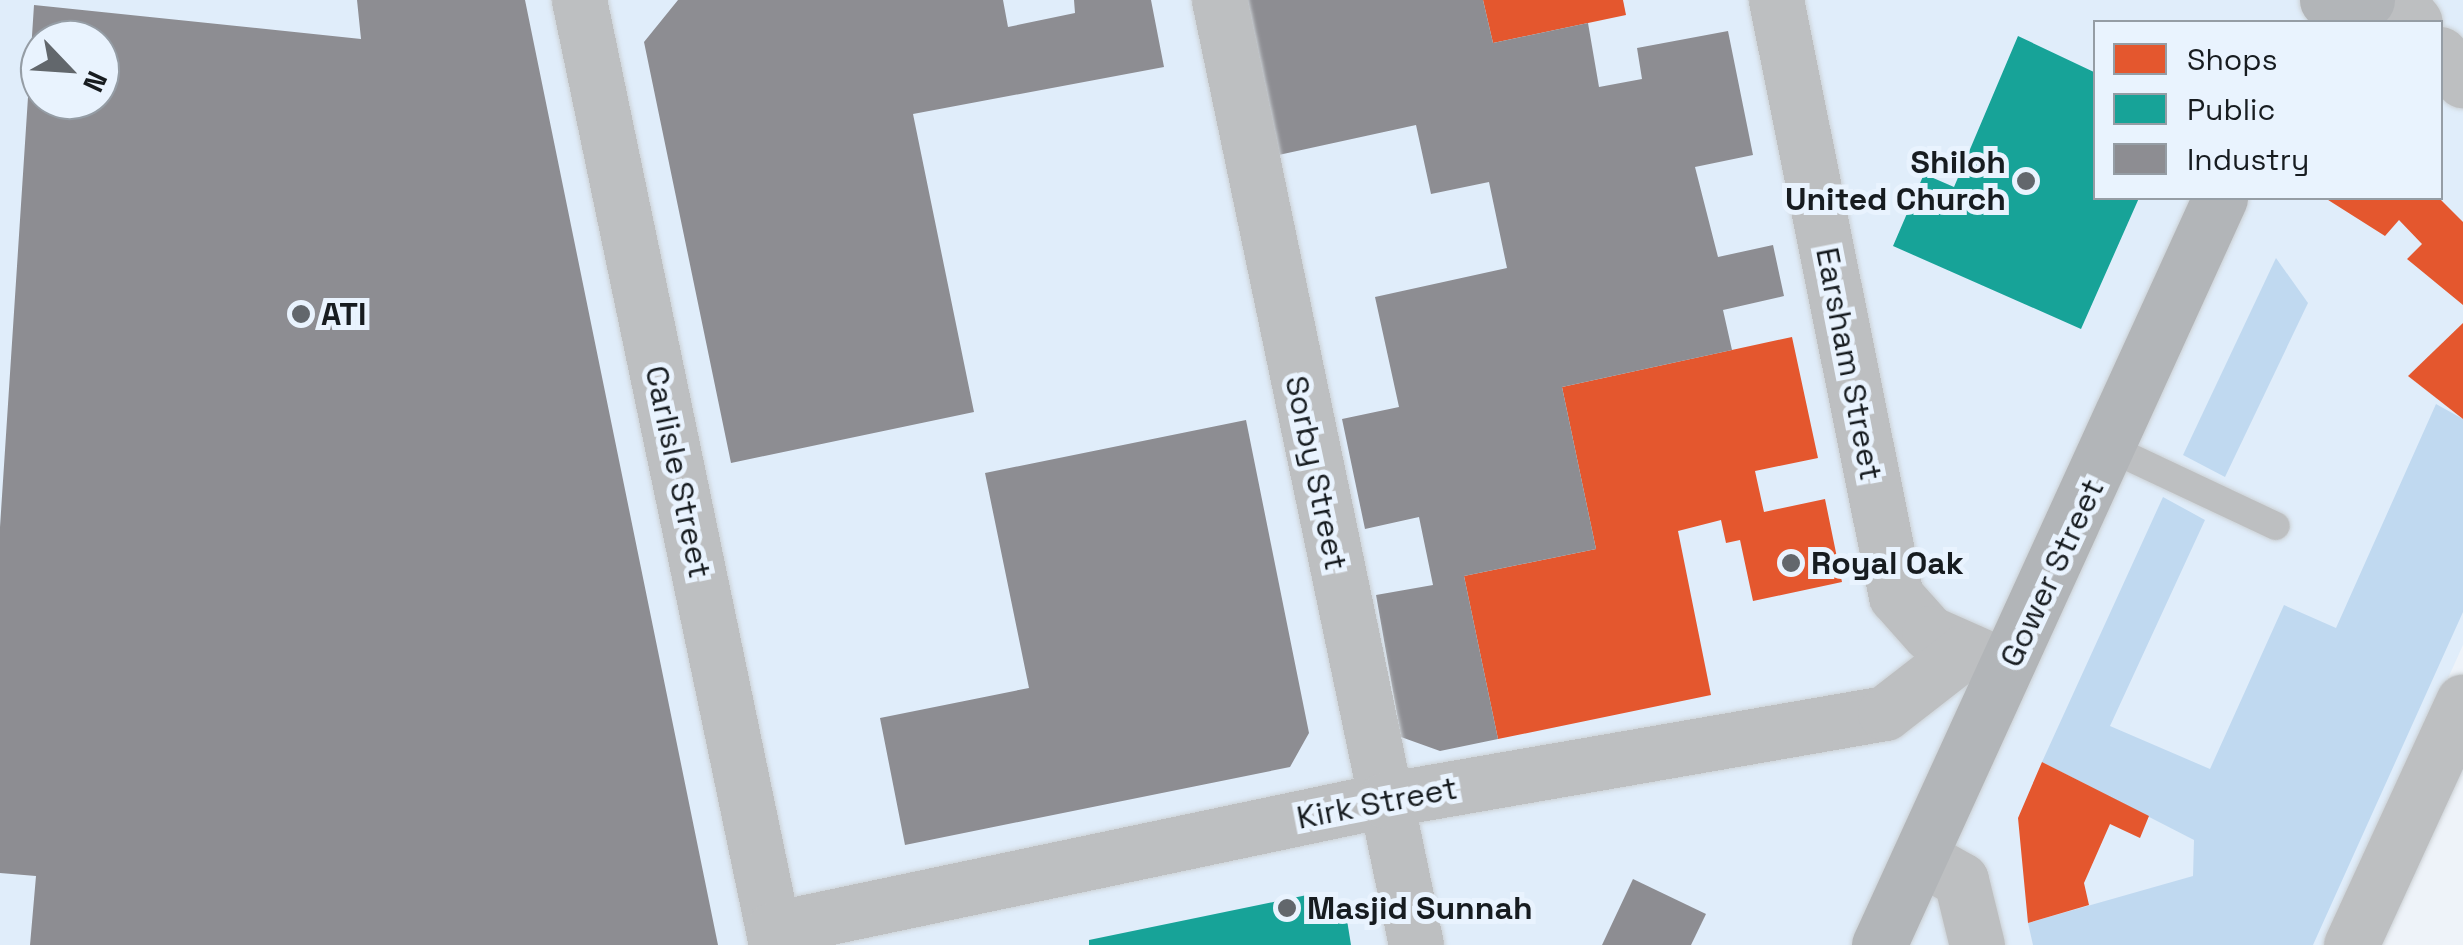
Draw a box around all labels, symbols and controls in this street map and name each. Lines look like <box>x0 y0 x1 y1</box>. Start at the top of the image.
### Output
north arrow <box>20 20 120 120</box>
legend <box>2093 20 2443 200</box>
text: Shops <box>2187 40 2277 79</box>
text: N <box>75 66 116 98</box>
text: Public <box>2187 90 2275 129</box>
text: Industry <box>2187 140 2309 179</box>
place label: Shiloh United Church <box>1785 144 2006 219</box>
marker: Shiloh United Church <box>2015 170 2037 192</box>
street label: Earsham Street <box>1808 244 1890 484</box>
place label: ATI <box>321 295 367 333</box>
marker: ATI <box>290 303 312 325</box>
street label: Carlisle Street <box>637 362 719 582</box>
street label: Sorby Street <box>1277 372 1355 574</box>
street label: Gower Street <box>1992 473 2112 673</box>
place label: Royal Oak <box>1811 544 1964 582</box>
marker: Royal Oak <box>1780 552 1802 574</box>
street label: Kirk Street <box>1293 769 1461 837</box>
place label: Masjid Sunnah <box>1307 889 1533 927</box>
marker: Masjid Sunnah <box>1276 897 1298 919</box>

